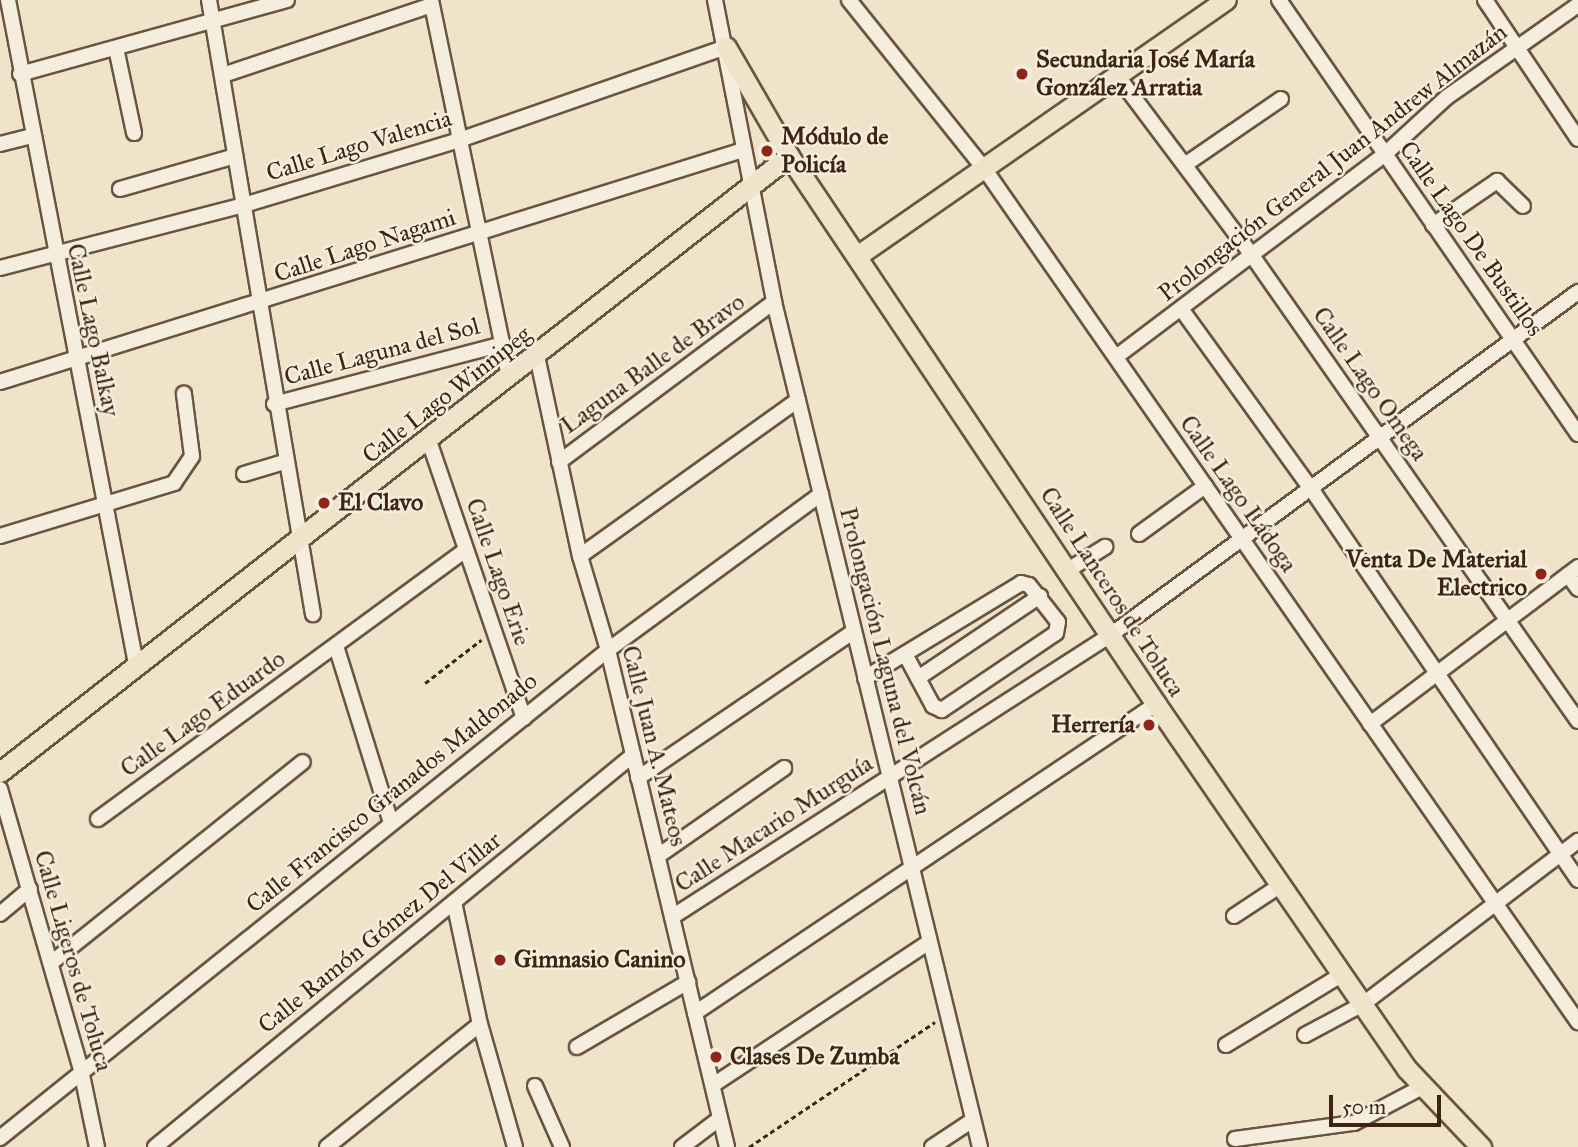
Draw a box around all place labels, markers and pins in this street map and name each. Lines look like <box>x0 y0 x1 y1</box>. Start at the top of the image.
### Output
place label: Secundaria José María González Arratia <box>1036 46 1255 102</box>
marker: Secundaria José María González Arratia <box>1014 66 1030 82</box>
place label: Módulo de Policía <box>781 123 888 179</box>
marker: Módulo de Policía <box>759 143 775 159</box>
place label: El Clavo <box>338 489 423 517</box>
marker: El Clavo <box>316 495 332 511</box>
place label: Venta De Material Electrico <box>1346 546 1527 602</box>
marker: Venta De Material Electrico <box>1533 566 1549 582</box>
place label: Herrería <box>1051 711 1135 739</box>
marker: Herrería <box>1141 717 1157 733</box>
place label: Gimnasio Canino <box>514 946 685 974</box>
marker: Gimnasio Canino <box>492 952 508 968</box>
place label: Clases De Zumba <box>730 1043 899 1071</box>
marker: Clases De Zumba <box>708 1049 724 1065</box>

